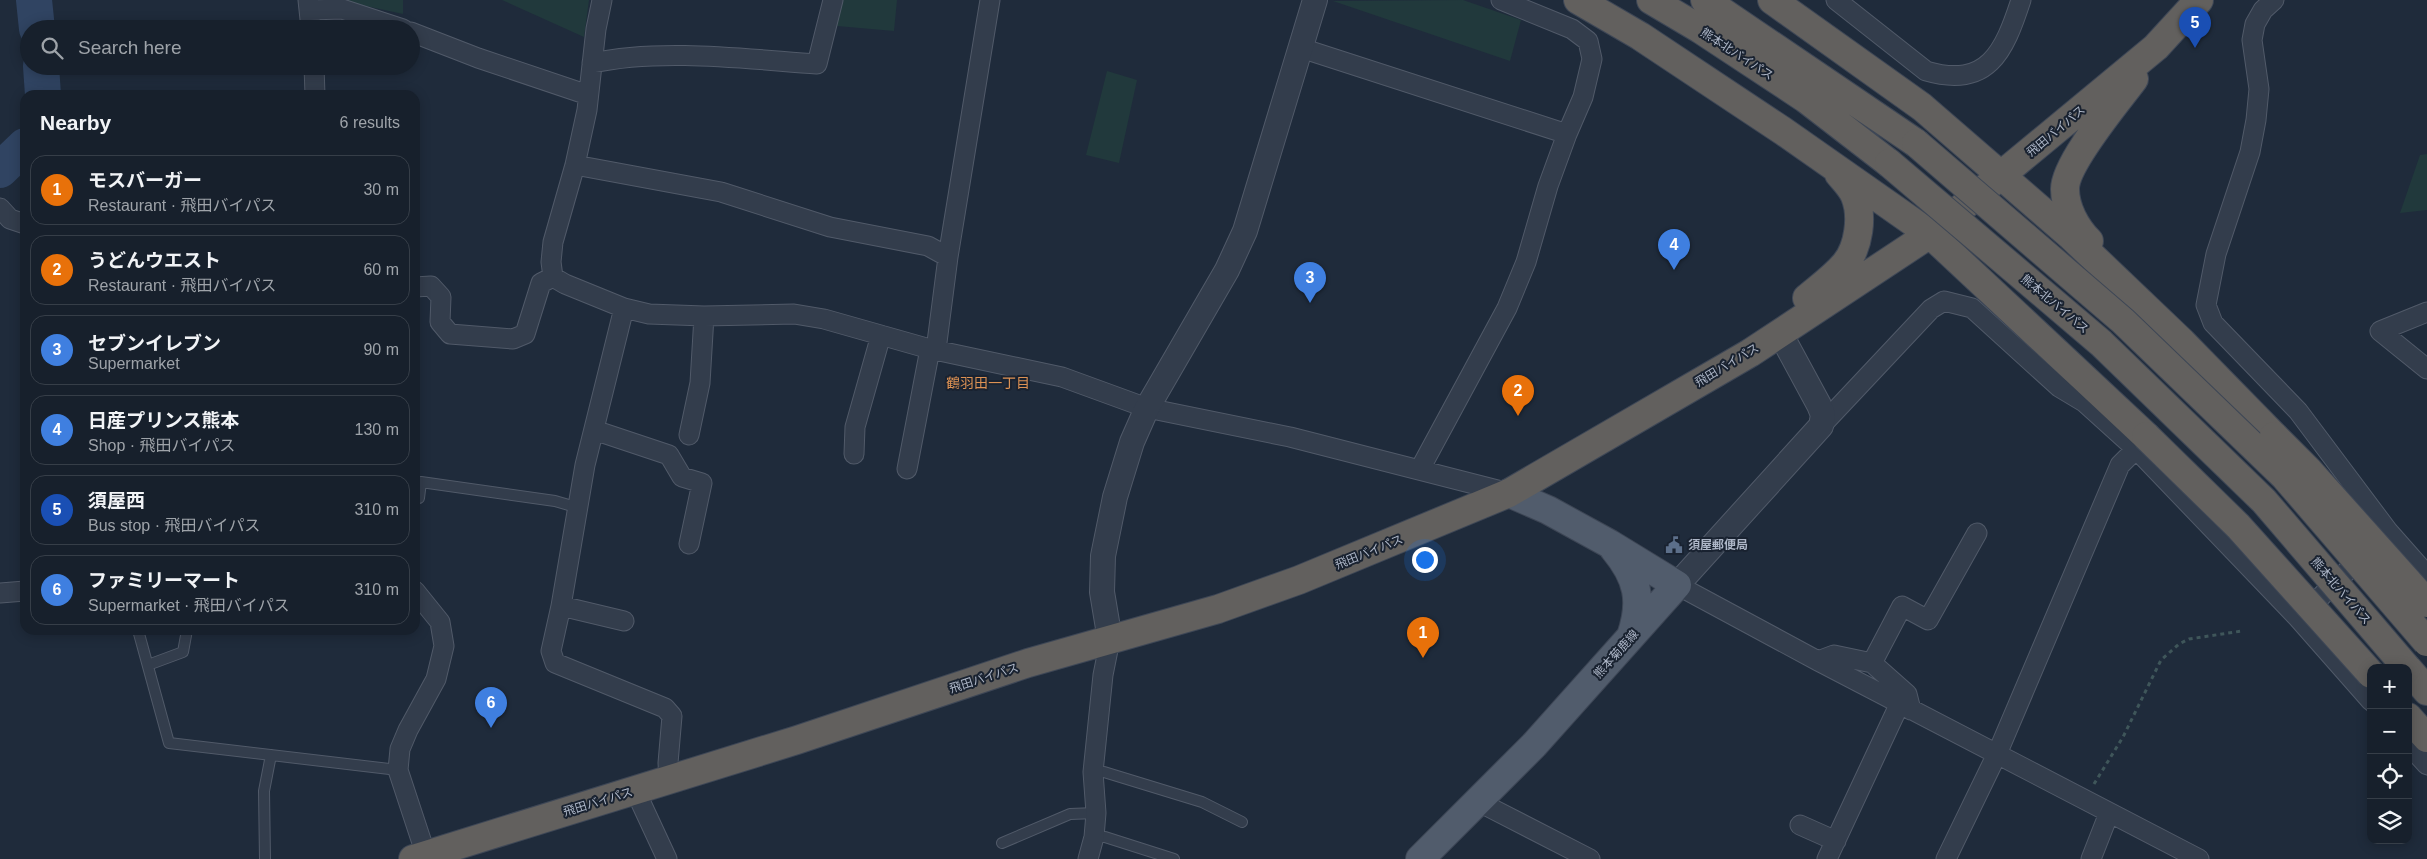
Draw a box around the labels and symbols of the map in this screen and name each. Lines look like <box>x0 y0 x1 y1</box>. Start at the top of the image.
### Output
pin: 5 <box>2179 7 2211 48</box>
street label: 熊本北バイパス <box>1698 25 1776 83</box>
street label: 飛田バイパス <box>2024 103 2088 159</box>
pin: 4 <box>1658 229 1690 270</box>
pin: 3 <box>1294 262 1326 303</box>
street label: 熊本北バイパス <box>2018 272 2092 336</box>
street label: 飛田バイパス <box>1693 341 1761 389</box>
district label: 鶴羽田一丁目 <box>946 375 1030 391</box>
pin: 2 <box>1502 375 1534 416</box>
street label: 飛田バイパス <box>1333 532 1405 572</box>
public building icon: 須屋郵便局 <box>1664 535 1684 555</box>
place label: 須屋郵便局 <box>1688 538 1748 552</box>
your location <box>1412 547 1438 573</box>
street label: 熊本北バイパス <box>2308 555 2374 627</box>
pin: 1 <box>1407 617 1439 658</box>
street label: 熊本菊鹿線 <box>1591 627 1641 681</box>
street label: 飛田バイパス <box>948 660 1020 696</box>
pin: 6 <box>475 687 507 728</box>
street label: 飛田バイパス <box>562 785 634 819</box>

